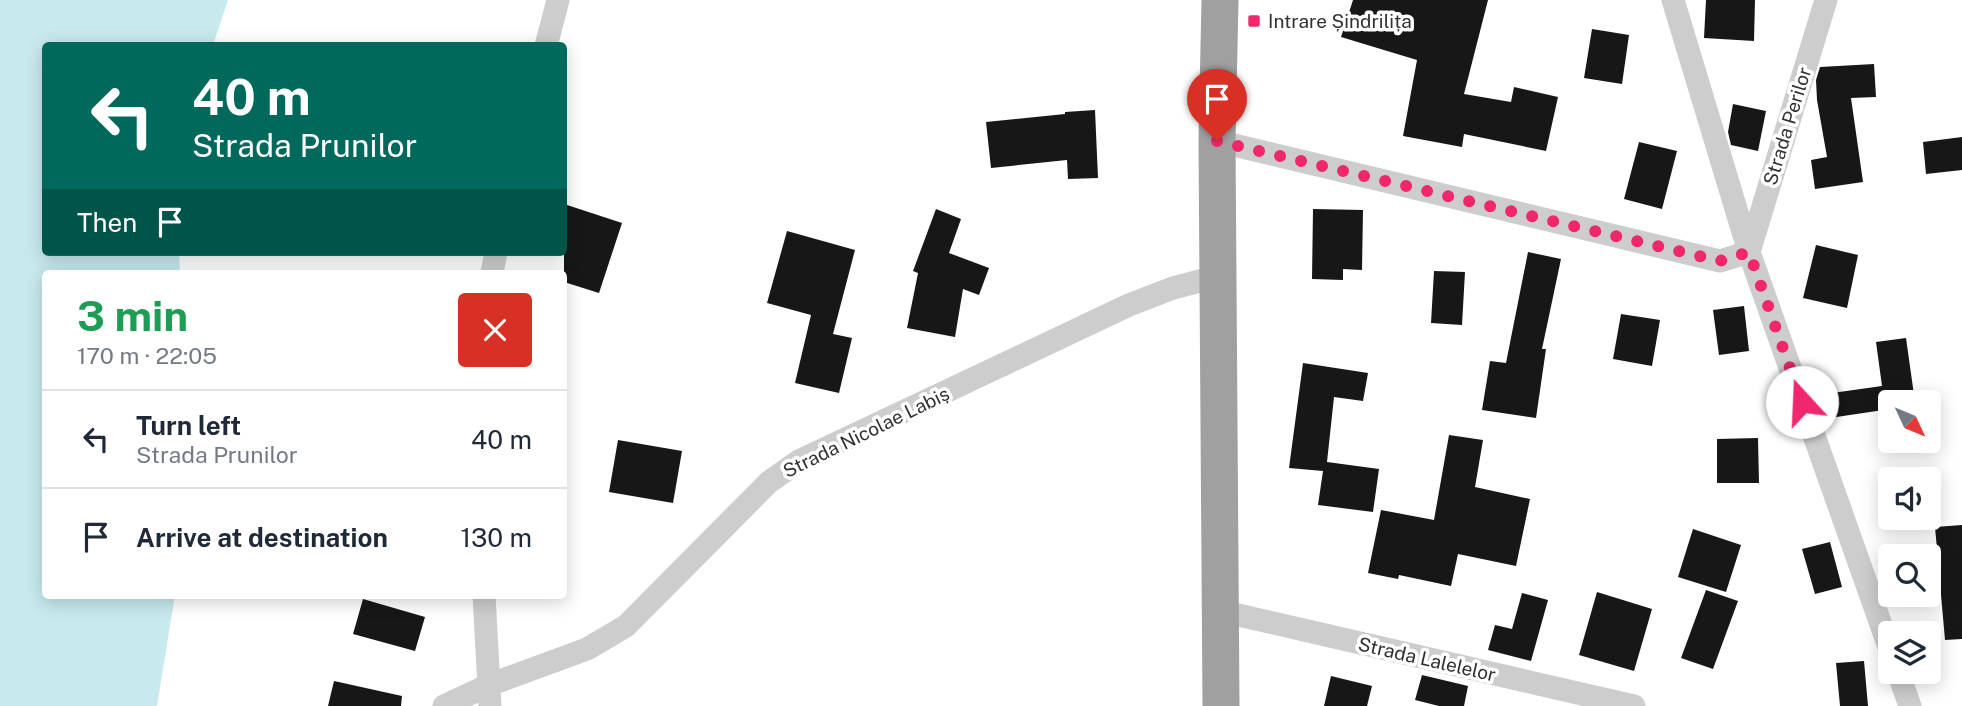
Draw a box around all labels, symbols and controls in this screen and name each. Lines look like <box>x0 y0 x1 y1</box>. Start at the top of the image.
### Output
place label: Intrare Șindrilița <box>1268 10 1412 32</box>
marker: Intrare Șindrilița <box>1246 13 1262 29</box>
street label: Strada Perilor <box>1759 64 1815 188</box>
text: 40 m <box>192 68 311 126</box>
pin <box>1187 69 1247 141</box>
icon: left <box>77 70 168 161</box>
icon: arrive <box>1198 80 1236 118</box>
text: Strada Prunilor <box>192 127 417 164</box>
icon: arrive <box>151 203 189 241</box>
text: Then <box>77 207 137 238</box>
text: 3 min <box>77 291 188 340</box>
button: close <box>458 293 532 367</box>
text: 170 m · 22:05 <box>77 342 217 369</box>
position arrow <box>1765 365 1839 439</box>
street label: Strada Nicolae Labiș <box>779 382 953 482</box>
north arrow <box>1878 390 1941 453</box>
map controls <box>1878 390 1941 684</box>
text: Turn left <box>136 410 241 441</box>
icon: left <box>77 420 115 458</box>
text: 40 m <box>471 424 532 455</box>
text: Strada Prunilor <box>136 441 298 468</box>
button: sound <box>1878 467 1941 530</box>
icon: arrive <box>77 518 115 556</box>
text: Arrive at destination <box>136 522 388 553</box>
text: 130 m <box>460 522 532 553</box>
button: search <box>1878 544 1941 607</box>
button: layers <box>1878 621 1941 684</box>
street label: Strada Lalelelor <box>1356 632 1498 686</box>

